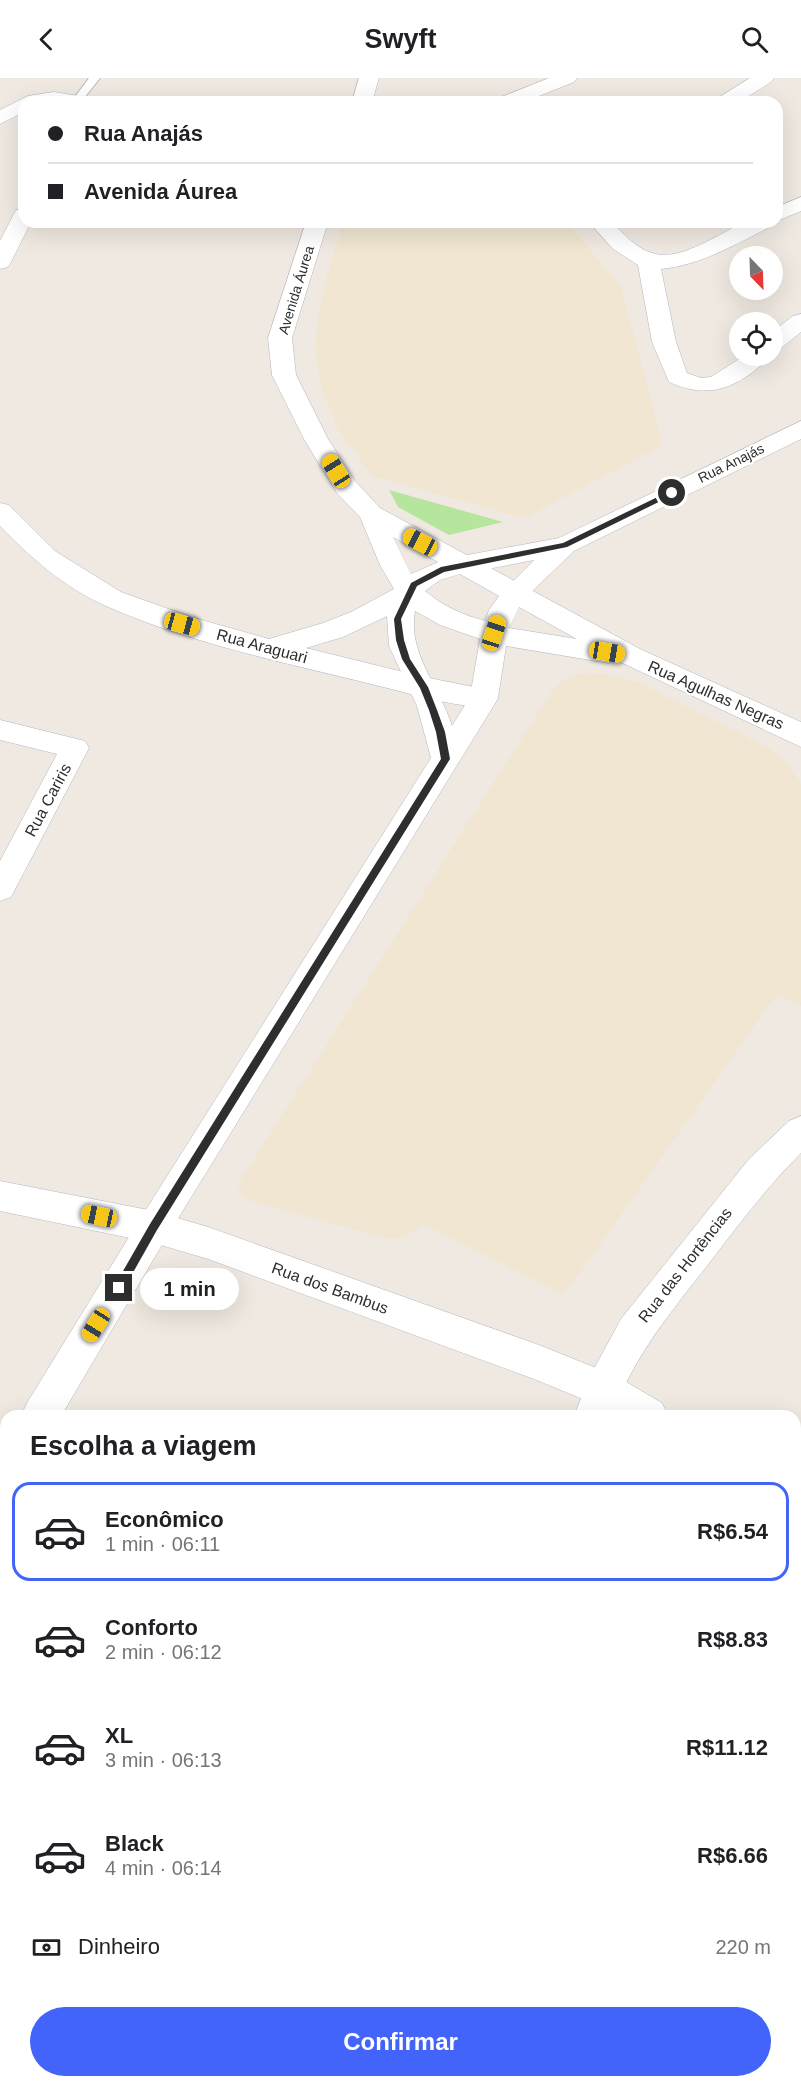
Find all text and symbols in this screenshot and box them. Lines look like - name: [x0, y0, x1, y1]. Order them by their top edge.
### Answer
- icon: back: [30, 23, 63, 56]
- icon: search: [738, 23, 771, 56]
- text: Swyft: [364, 24, 437, 54]
- text: Rua Anajás: [84, 121, 203, 146]
- text: Avenida Áurea: [84, 179, 237, 204]
- street label: Avenida Áurea: [275, 244, 317, 336]
- north arrow: [729, 246, 783, 300]
- map controls: [729, 246, 783, 366]
- button: locate: [729, 312, 783, 366]
- street label: Rua Anajás: [695, 440, 767, 486]
- car: [319, 451, 353, 491]
- route start: [658, 479, 685, 506]
- car: [400, 526, 440, 558]
- car: [162, 611, 202, 637]
- car: [480, 613, 508, 653]
- street label: Rua Araguari: [215, 626, 309, 666]
- car: [588, 640, 626, 664]
- street label: Rua Agulhas Negras: [646, 657, 786, 733]
- street label: Rua Cariris: [22, 761, 74, 839]
- car: [80, 1203, 118, 1229]
- street label: Rua das Hortências: [635, 1204, 735, 1326]
- street label: Rua dos Bambus: [269, 1259, 391, 1317]
- callout: 1 min: [140, 1267, 239, 1309]
- route end: [105, 1274, 132, 1301]
- text: 1 min: [163, 1278, 216, 1300]
- car: [79, 1305, 113, 1345]
- text: Escolha a viagem: [30, 1431, 257, 1461]
- icon: car: [33, 1505, 87, 1559]
- text: Econômico: [105, 1507, 224, 1532]
- text: R$6.54: [697, 1519, 768, 1544]
- text: 1 min · 06:11: [105, 1533, 220, 1555]
- icon: car: [33, 1613, 87, 1667]
- text: Conforto: [105, 1615, 198, 1640]
- text: R$8.83: [697, 1627, 768, 1652]
- text: 2 min · 06:12: [105, 1641, 222, 1663]
- icon: car: [33, 1721, 87, 1775]
- text: XL: [105, 1723, 133, 1748]
- text: R$11.12: [686, 1735, 768, 1760]
- text: 3 min · 06:13: [105, 1749, 222, 1771]
- icon: car: [33, 1829, 87, 1883]
- text: Black: [105, 1831, 164, 1856]
- text: R$6.66: [697, 1843, 768, 1868]
- text: 4 min · 06:14: [105, 1857, 222, 1879]
- icon: cash: [30, 1931, 63, 1964]
- text: Dinheiro: [78, 1934, 160, 1959]
- text: 220 m: [715, 1936, 771, 1958]
- button: Confirmar: [30, 2007, 771, 2076]

